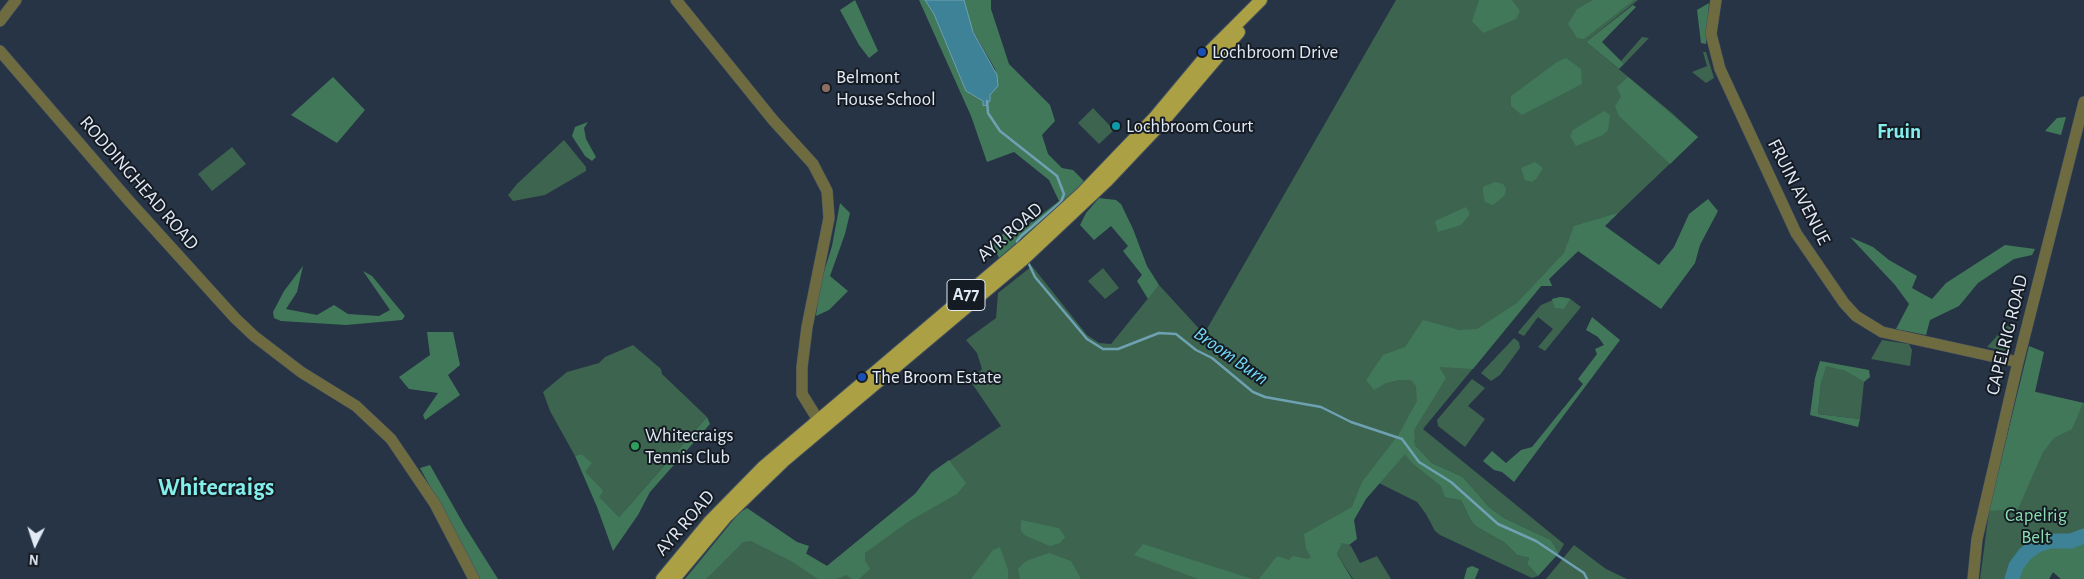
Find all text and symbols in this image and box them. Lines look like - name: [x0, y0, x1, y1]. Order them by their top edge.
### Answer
- place label: Lochbroom Drive: [1212, 41, 1338, 63]
- marker: Lochbroom Drive: [1196, 46, 1208, 58]
- place label: Belmont House School: [836, 66, 936, 110]
- marker: Belmont House School: [820, 82, 832, 94]
- street label: RODDINGHEAD ROAD: [75, 111, 203, 255]
- place label: Lochbroom Court: [1126, 115, 1253, 137]
- district label: Fruin: [1877, 119, 1921, 145]
- marker: Lochbroom Court: [1110, 120, 1122, 132]
- street label: FRUIN AVENUE: [1763, 135, 1835, 249]
- street label: AYR ROAD: [973, 197, 1047, 267]
- street label: CAPELRIG ROAD: [1981, 273, 2033, 397]
- road number: A77: [947, 280, 985, 310]
- water label: Broom Burn: [1189, 322, 1273, 390]
- place label: The Broom Estate: [872, 366, 1001, 388]
- marker: The Broom Estate: [856, 371, 868, 383]
- place label: Whitecraigs Tennis Club: [645, 424, 734, 468]
- marker: Whitecraigs Tennis Club: [629, 440, 641, 452]
- district label: Whitecraigs: [158, 474, 274, 502]
- street label: AYR ROAD: [650, 486, 720, 560]
- park label: Capelrig Belt: [2005, 504, 2067, 548]
- north arrow: [10, 519, 60, 569]
- text: N: [29, 552, 39, 566]

